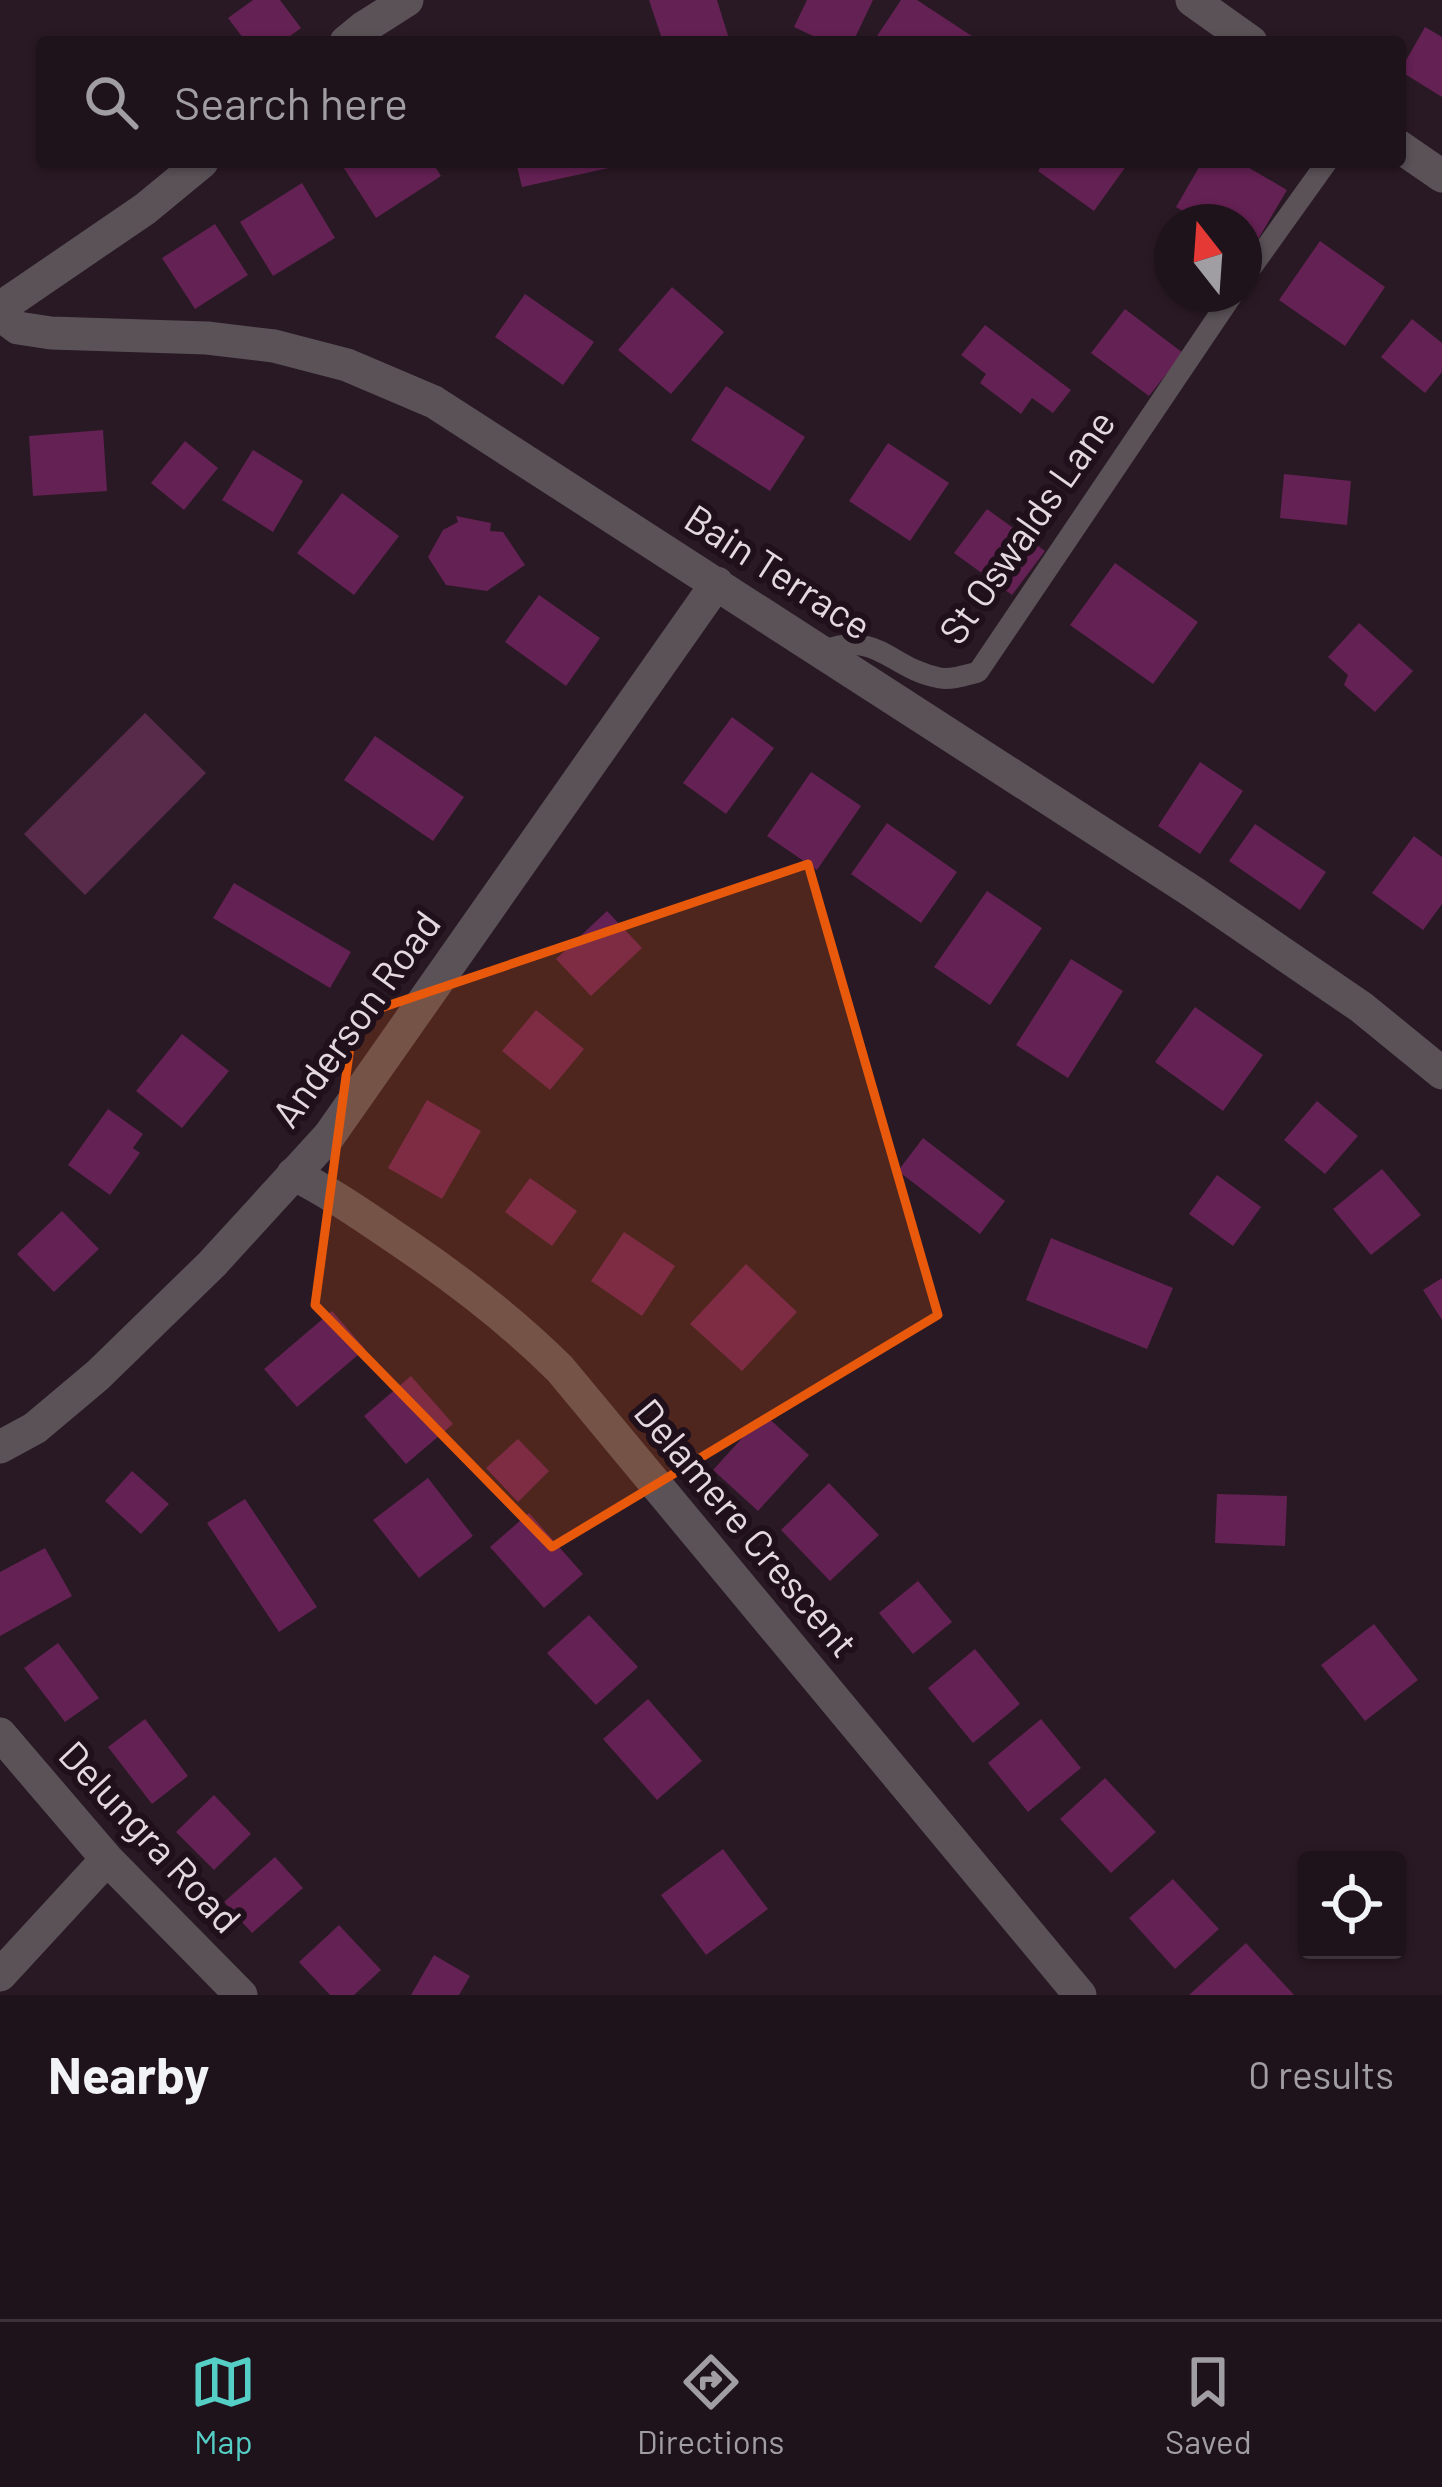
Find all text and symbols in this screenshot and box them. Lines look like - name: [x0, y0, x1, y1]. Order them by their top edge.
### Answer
- search box: [36, 36, 1406, 168]
- icon: search: [78, 69, 144, 135]
- text: Search here: [174, 75, 408, 129]
- north arrow: [1154, 204, 1262, 312]
- street label: St Oswalds Lane: [928, 400, 1124, 652]
- street label: Bain Terrace: [677, 493, 881, 648]
- street label: Anderson Road: [261, 901, 449, 1135]
- street label: Delamere Crescent: [626, 1389, 869, 1666]
- street label: Delungra Road: [50, 1730, 252, 1941]
- map controls: [1298, 1851, 1406, 1959]
- button: locate: [1298, 1851, 1406, 1959]
- text: Nearby: [48, 2043, 209, 2104]
- text: 0 results: [1248, 2050, 1394, 2097]
- tab: Map: [190, 2349, 256, 2461]
- tab: Directions: [637, 2349, 784, 2461]
- tab: Saved: [1165, 2349, 1252, 2461]

